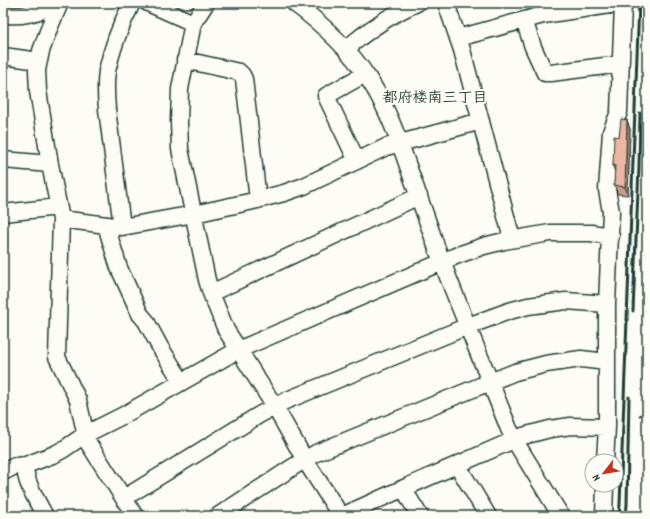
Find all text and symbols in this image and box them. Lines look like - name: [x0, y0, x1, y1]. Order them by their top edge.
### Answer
- district label: 都府楼南三丁目: [382, 88, 488, 110]
- north arrow: [584, 453, 624, 493]
- text: N: [589, 470, 605, 484]

